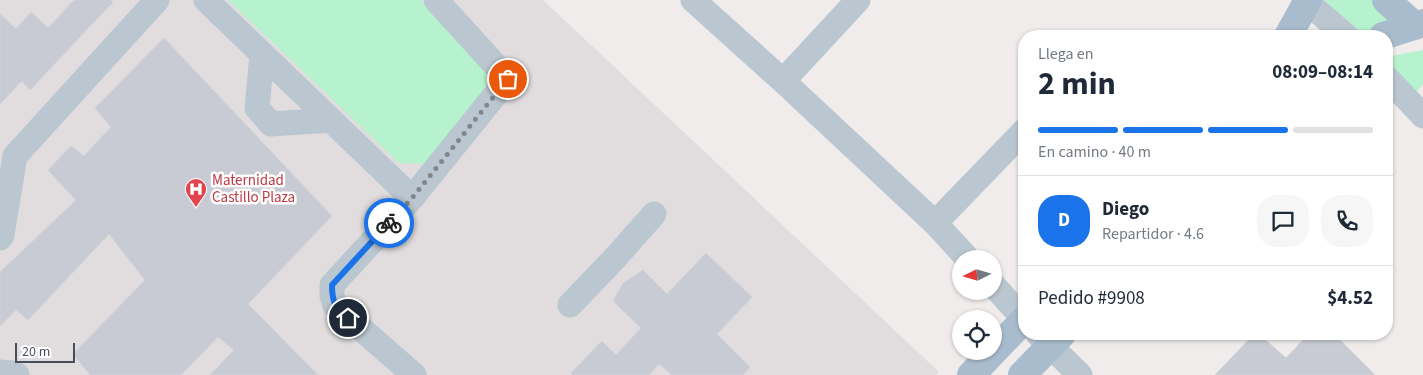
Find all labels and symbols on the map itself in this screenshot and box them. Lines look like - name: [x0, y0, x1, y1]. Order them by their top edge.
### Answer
- pin: [487, 58, 529, 100]
- place label: Maternidad Castillo Plaza: [212, 170, 295, 208]
- hospital icon: Maternidad Castillo Plaza: [184, 177, 208, 208]
- courier: [364, 198, 414, 248]
- north arrow: [952, 250, 1002, 300]
- pin: [327, 297, 369, 339]
- scale bar: [15, 340, 75, 363]

